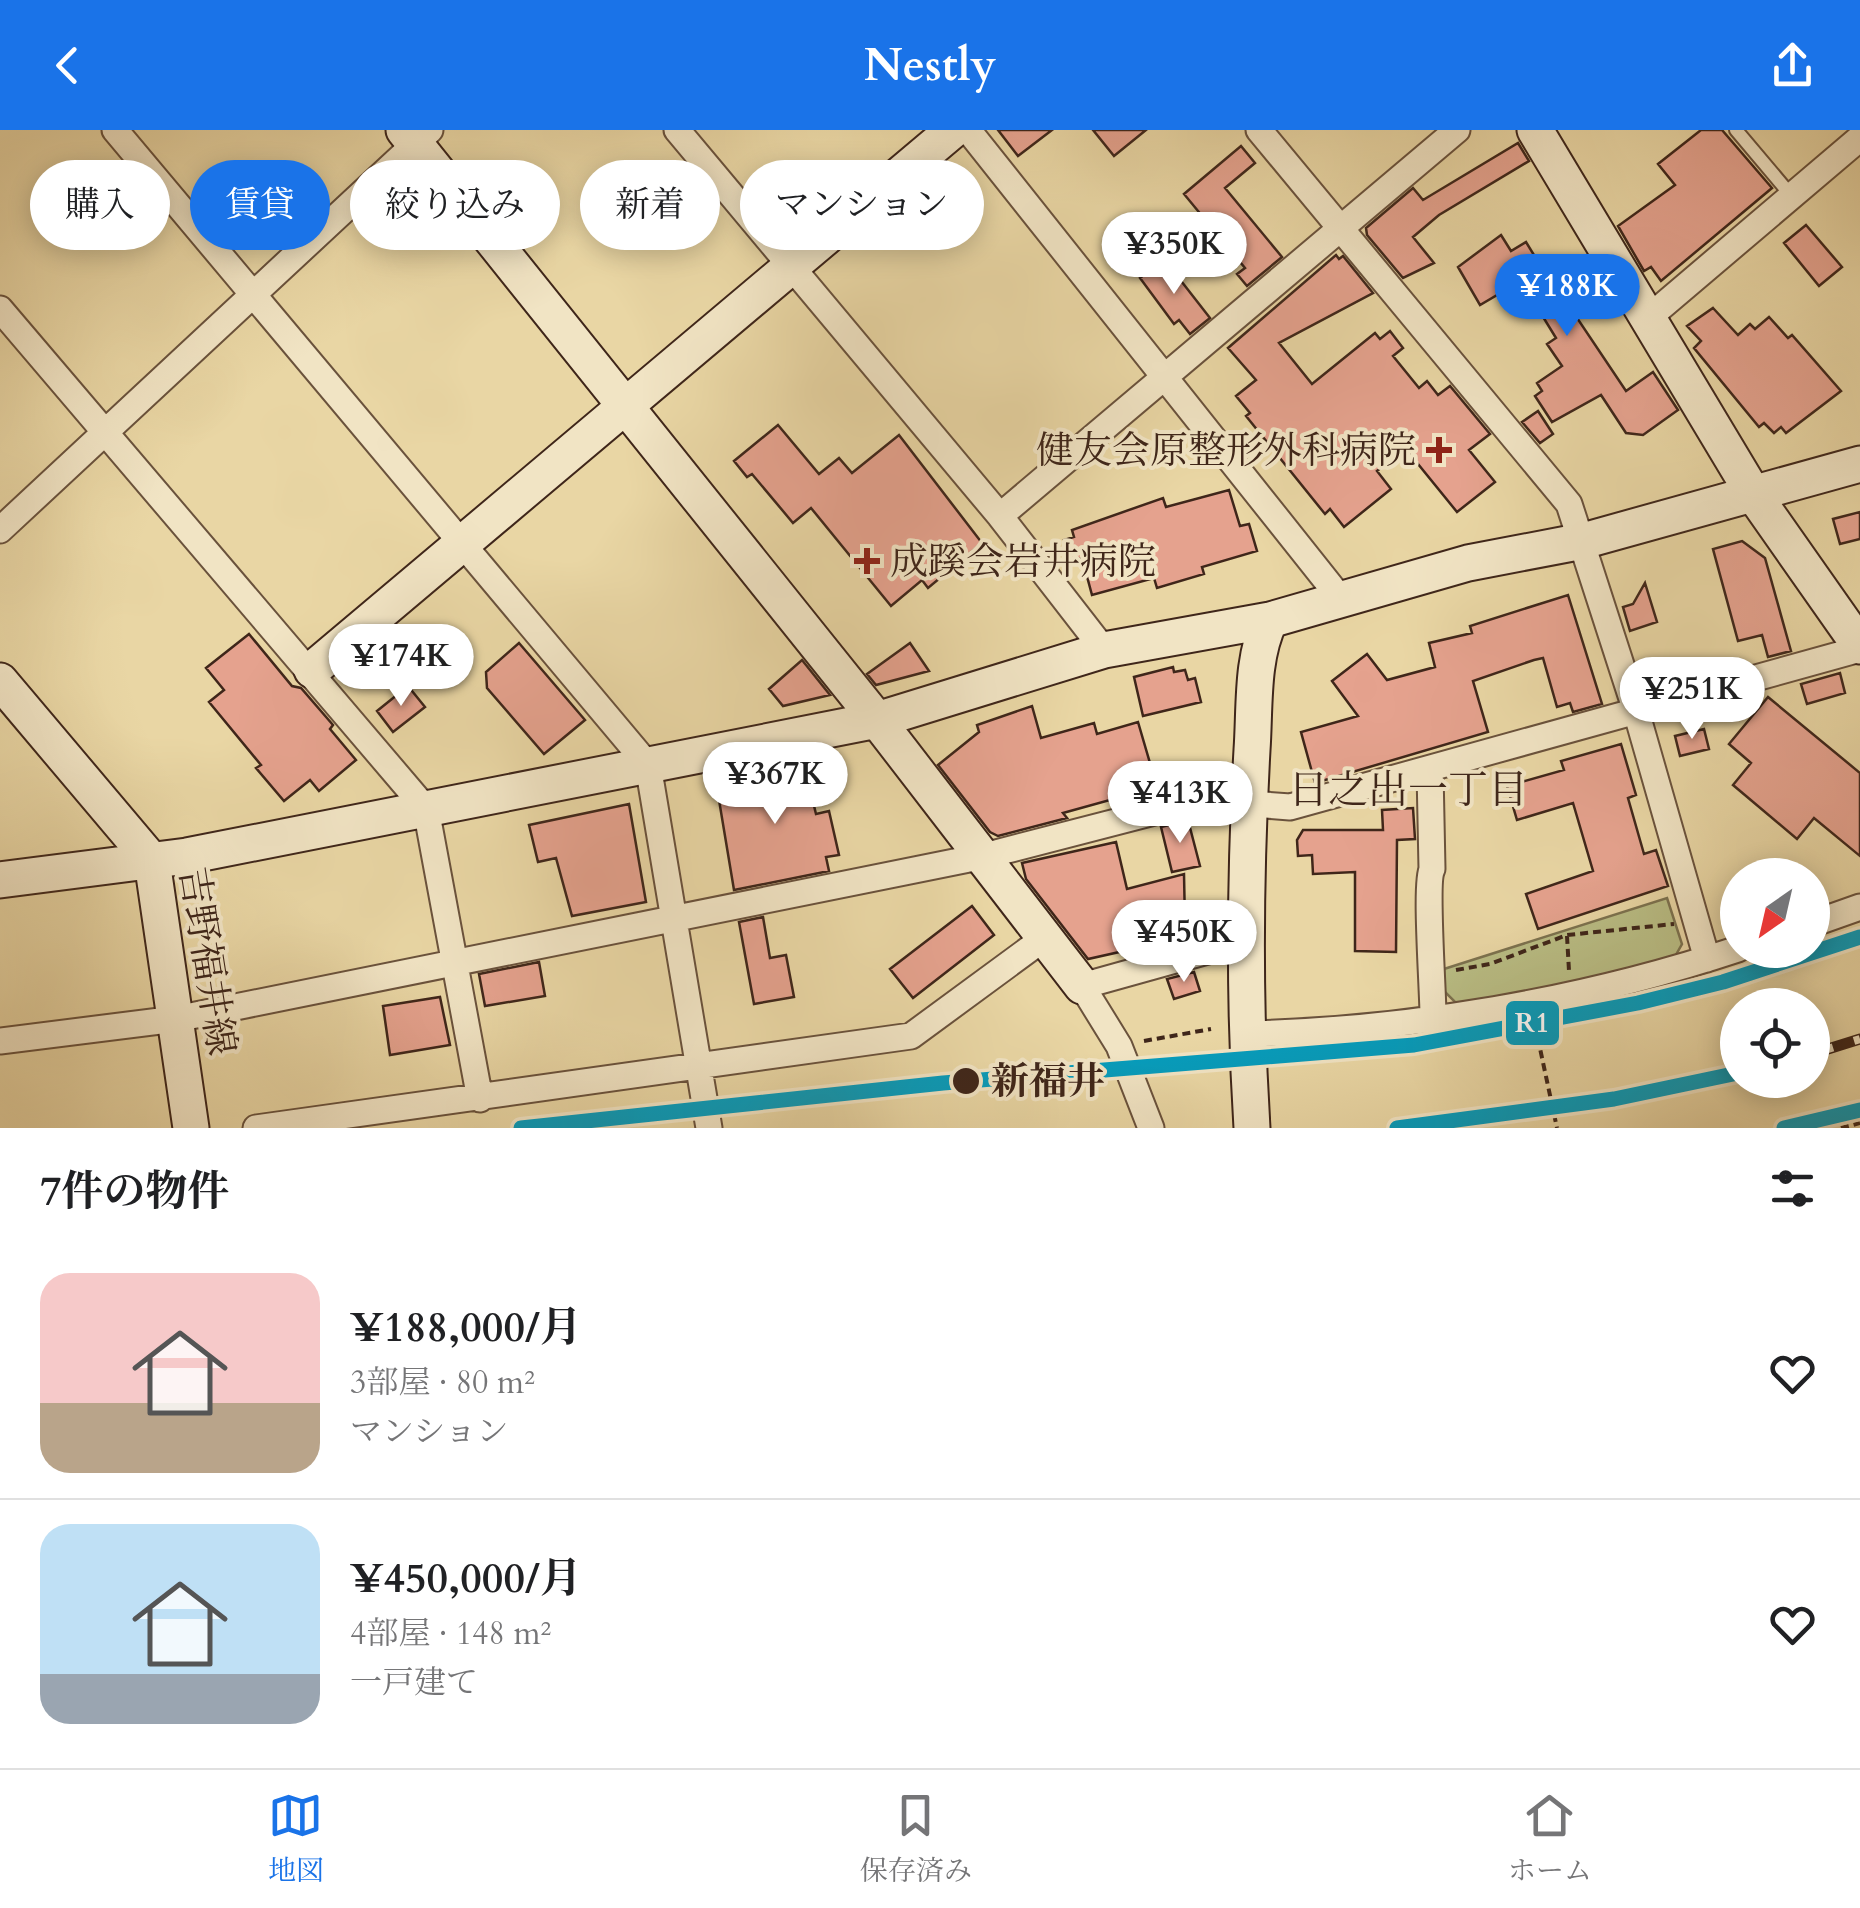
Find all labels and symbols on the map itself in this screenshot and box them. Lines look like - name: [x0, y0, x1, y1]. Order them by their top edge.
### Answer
- pin: ¥350K: [1104, 212, 1244, 297]
- pin: ¥188K: [1497, 254, 1637, 339]
- place label: 健友会原整形外科病院: [1036, 425, 1416, 477]
- marker: 健友会原整形外科病院: [1426, 437, 1452, 463]
- place label: 成蹊会岩井病院: [890, 536, 1156, 588]
- marker: 成蹊会岩井病院: [854, 548, 880, 574]
- pin: ¥174K: [331, 624, 471, 709]
- pin: ¥251K: [1622, 657, 1762, 742]
- pin: ¥367K: [705, 742, 845, 827]
- pin: ¥413K: [1110, 761, 1250, 846]
- district label: 日之出一丁目: [1288, 763, 1528, 818]
- north arrow: [1720, 858, 1830, 968]
- street label: 吉野福井線: [166, 863, 248, 1059]
- pin: ¥450K: [1114, 900, 1254, 985]
- line badge: R1: [1504, 999, 1561, 1047]
- text: R1: [1515, 1004, 1549, 1042]
- place label: 新福井: [991, 1056, 1105, 1108]
- marker: 新福井: [950, 1065, 982, 1097]

